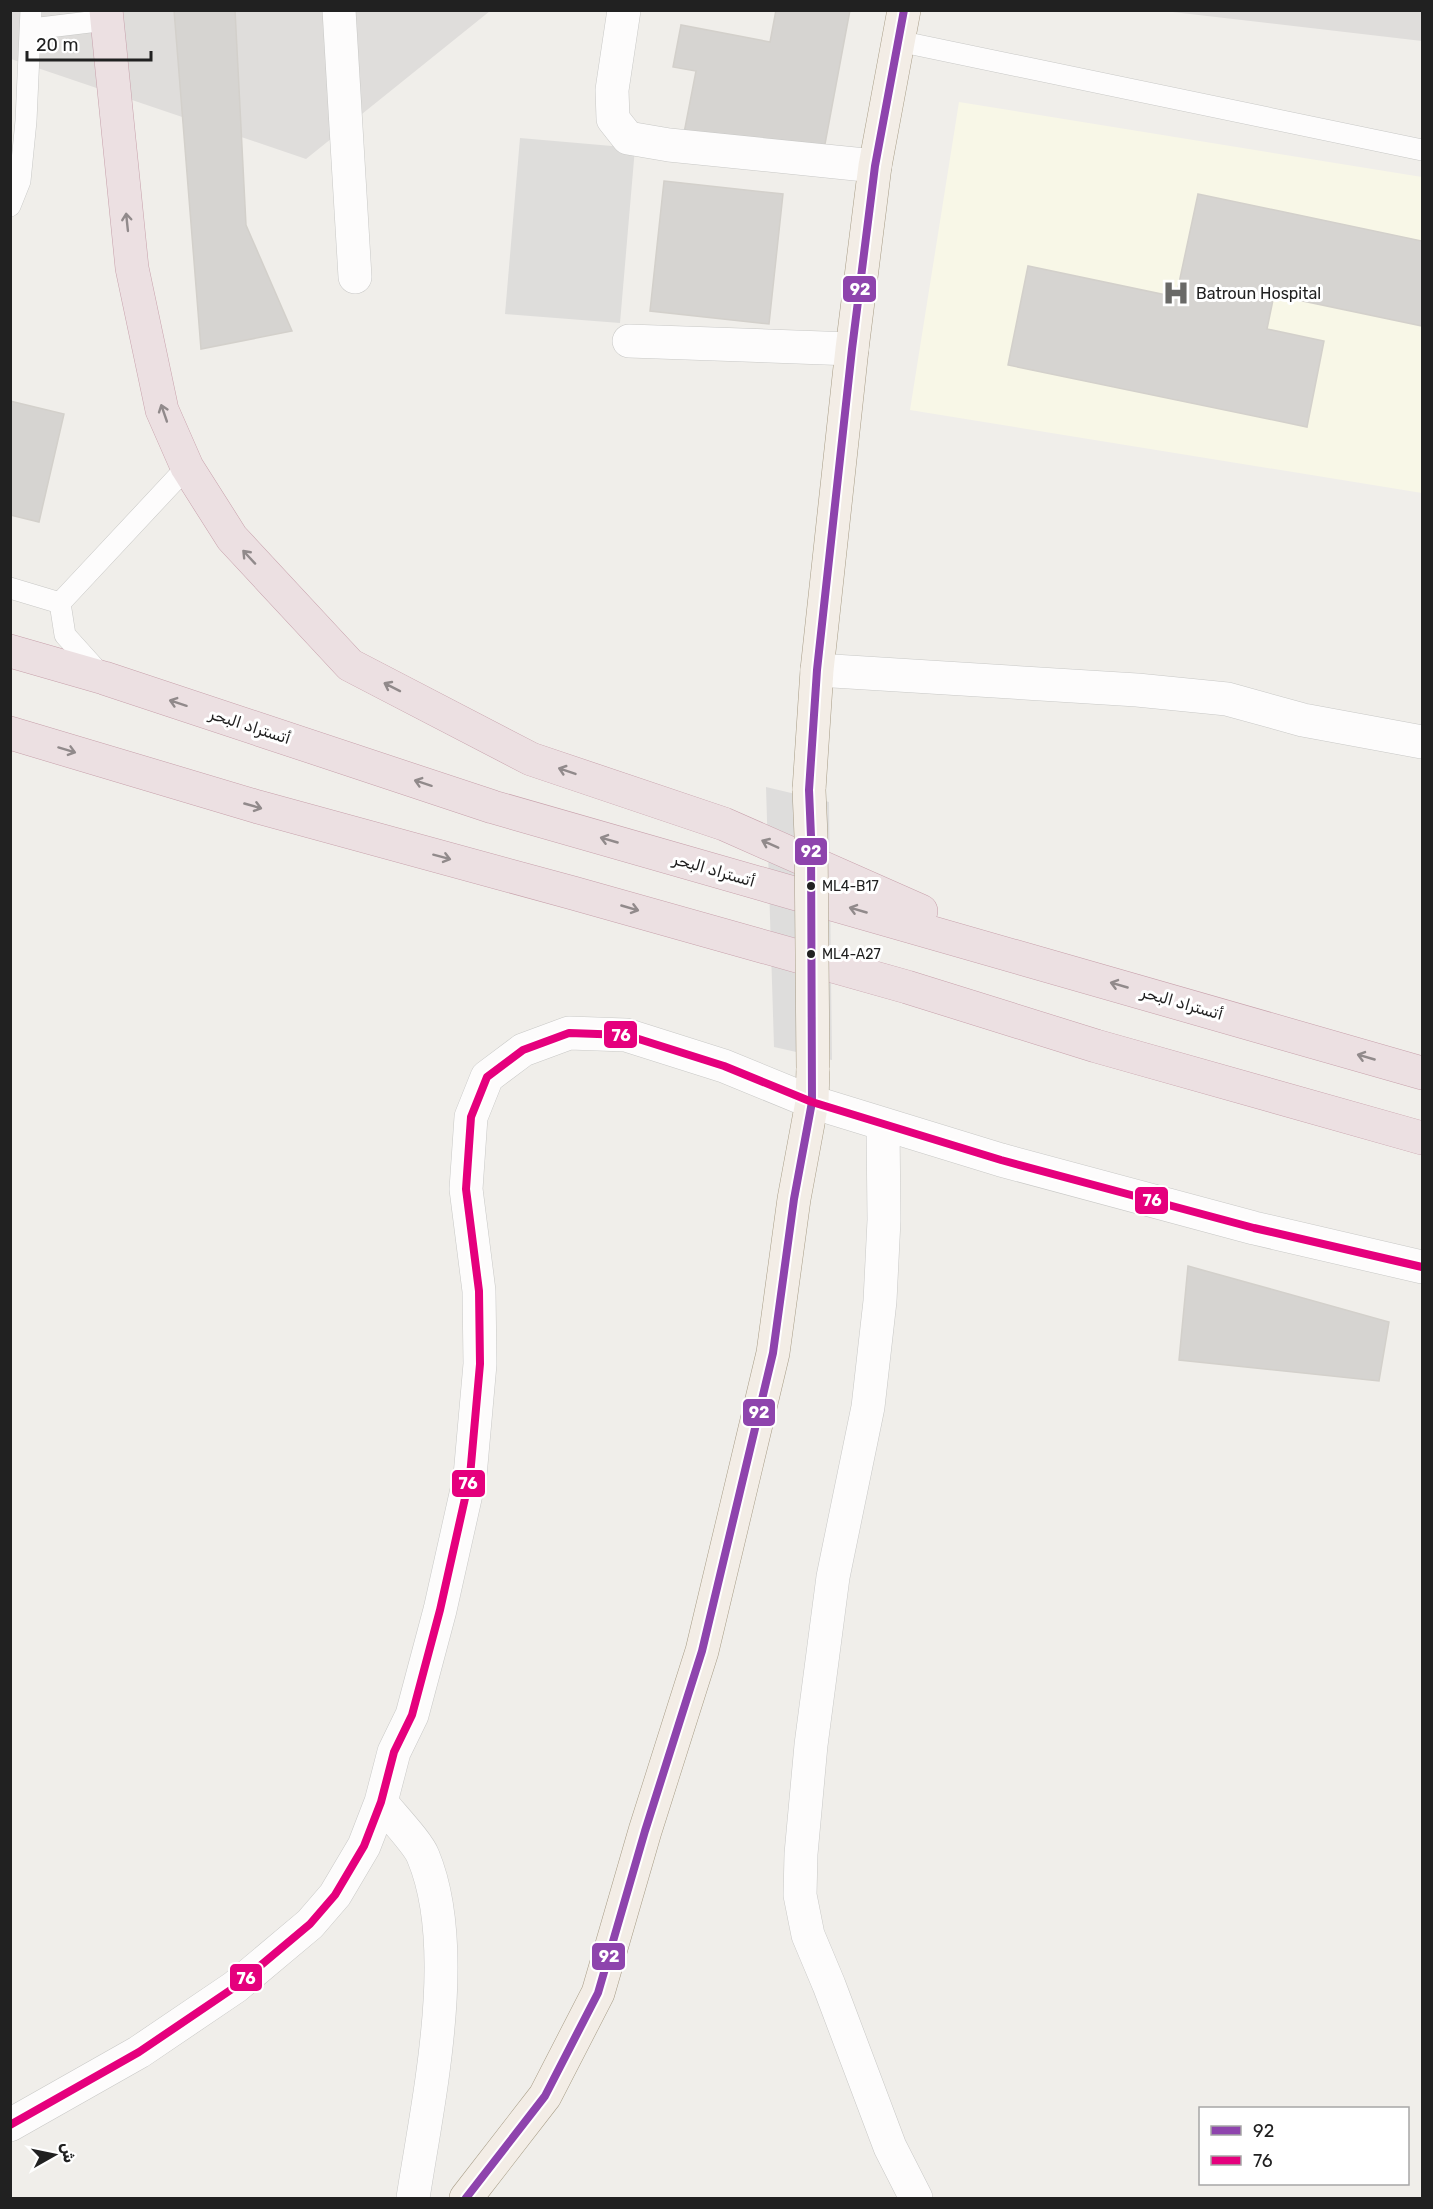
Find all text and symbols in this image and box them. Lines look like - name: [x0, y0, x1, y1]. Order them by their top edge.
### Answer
- scale bar: [27, 24, 152, 62]
- text: 20 m: [36, 34, 78, 56]
- one-way arrow: [122, 212, 133, 232]
- line badge: 92: [842, 275, 877, 303]
- hospital icon: Batroun Hospital: [1161, 278, 1191, 308]
- text: 92: [850, 280, 870, 299]
- place label: Batroun Hospital: [1196, 284, 1321, 303]
- one-way arrow: [158, 404, 169, 423]
- one-way arrow: [242, 549, 256, 564]
- one-way arrow: [383, 681, 401, 692]
- one-way arrow: [169, 696, 188, 707]
- street label: أتستراد البحر: [206, 704, 293, 749]
- one-way arrow: [57, 745, 76, 756]
- one-way arrow: [558, 765, 577, 776]
- one-way arrow: [414, 777, 433, 788]
- one-way arrow: [243, 801, 262, 812]
- one-way arrow: [600, 834, 619, 845]
- line badge: 92: [794, 837, 828, 866]
- one-way arrow: [761, 838, 779, 849]
- text: 92: [801, 842, 821, 861]
- street label: أتستراد البحر: [670, 849, 757, 892]
- one-way arrow: [432, 852, 451, 863]
- place label: ML4-B17: [822, 878, 879, 895]
- marker: ML4-B17: [805, 880, 817, 892]
- one-way arrow: [620, 903, 639, 915]
- one-way arrow: [849, 904, 868, 915]
- place label: ML4-A27: [822, 946, 881, 963]
- marker: ML4-A27: [805, 948, 817, 960]
- one-way arrow: [1109, 979, 1128, 990]
- street label: أتستراد البحر: [1138, 982, 1225, 1025]
- line badge: 76: [603, 1020, 638, 1049]
- text: 76: [611, 1026, 631, 1045]
- one-way arrow: [1357, 1051, 1376, 1062]
- line badge: 76: [1134, 1186, 1169, 1215]
- text: 76: [1142, 1191, 1162, 1210]
- line badge: 92: [742, 1398, 776, 1427]
- text: 92: [749, 1403, 769, 1422]
- line badge: 76: [451, 1469, 486, 1498]
- text: 76: [458, 1474, 478, 1493]
- line badge: 92: [591, 1942, 626, 1971]
- text: 92: [599, 1947, 619, 1966]
- line badge: 76: [229, 1963, 263, 1992]
- text: 76: [236, 1969, 256, 1988]
- legend: [1199, 2107, 1409, 2185]
- text: 92: [1253, 2120, 1274, 2142]
- north arrow: [24, 2125, 84, 2185]
- text: ش: [57, 2141, 79, 2164]
- text: 76: [1253, 2150, 1273, 2172]

